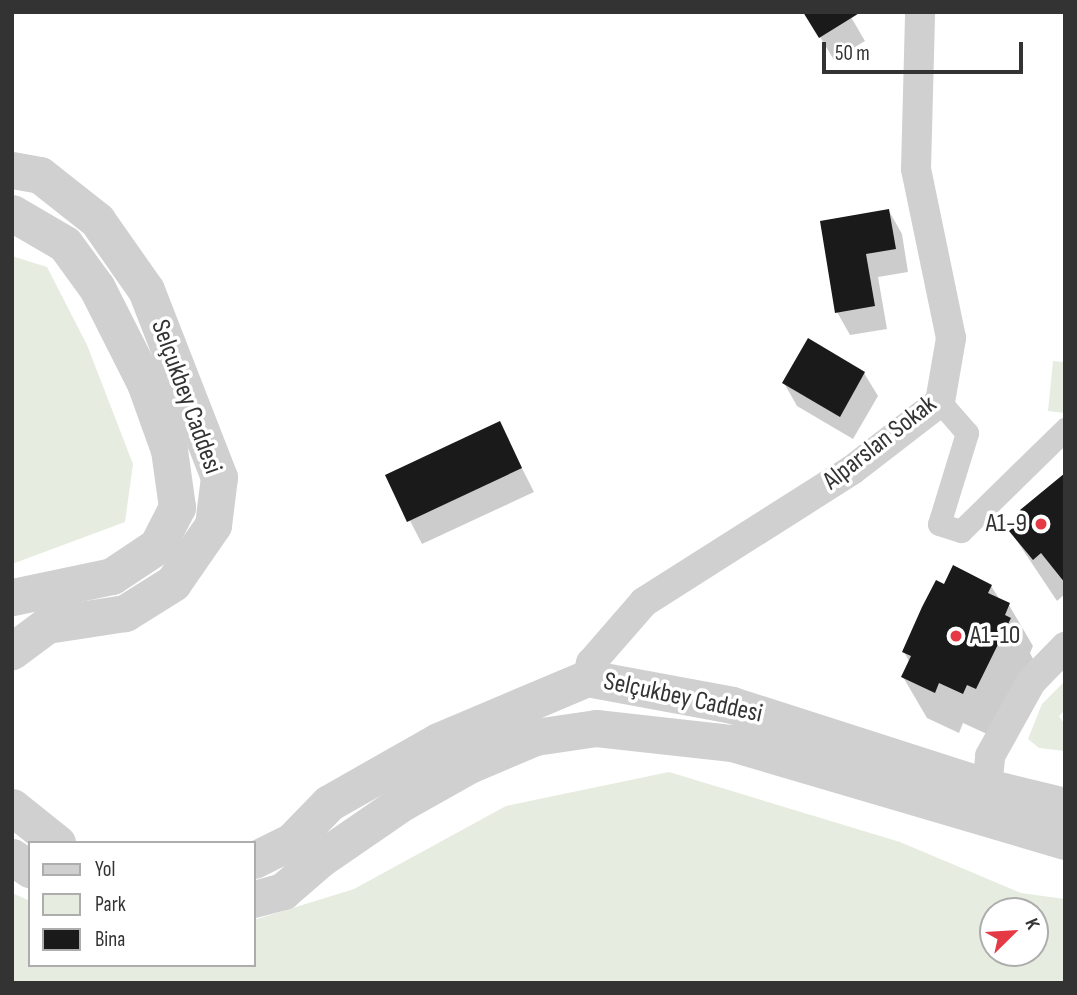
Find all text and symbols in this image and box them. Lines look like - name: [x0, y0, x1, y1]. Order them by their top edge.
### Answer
- scale bar: [825, 28, 1026, 72]
- text: 50 m: [835, 41, 870, 66]
- street label: Selçukbey Caddesi: [144, 316, 228, 478]
- street label: Alparslan Sokak: [817, 389, 943, 497]
- place label: A1-9: [986, 508, 1027, 540]
- marker: A1-9: [1033, 516, 1049, 532]
- place label: A1-10: [970, 620, 1020, 652]
- marker: A1-10: [948, 628, 964, 644]
- street label: Selçukbey Caddesi: [601, 666, 765, 730]
- legend: [28, 841, 256, 967]
- text: Yol: [95, 857, 115, 882]
- text: Park: [95, 892, 126, 917]
- north arrow: [979, 897, 1049, 967]
- text: K: [1019, 915, 1044, 933]
- text: Bina: [95, 927, 125, 952]

